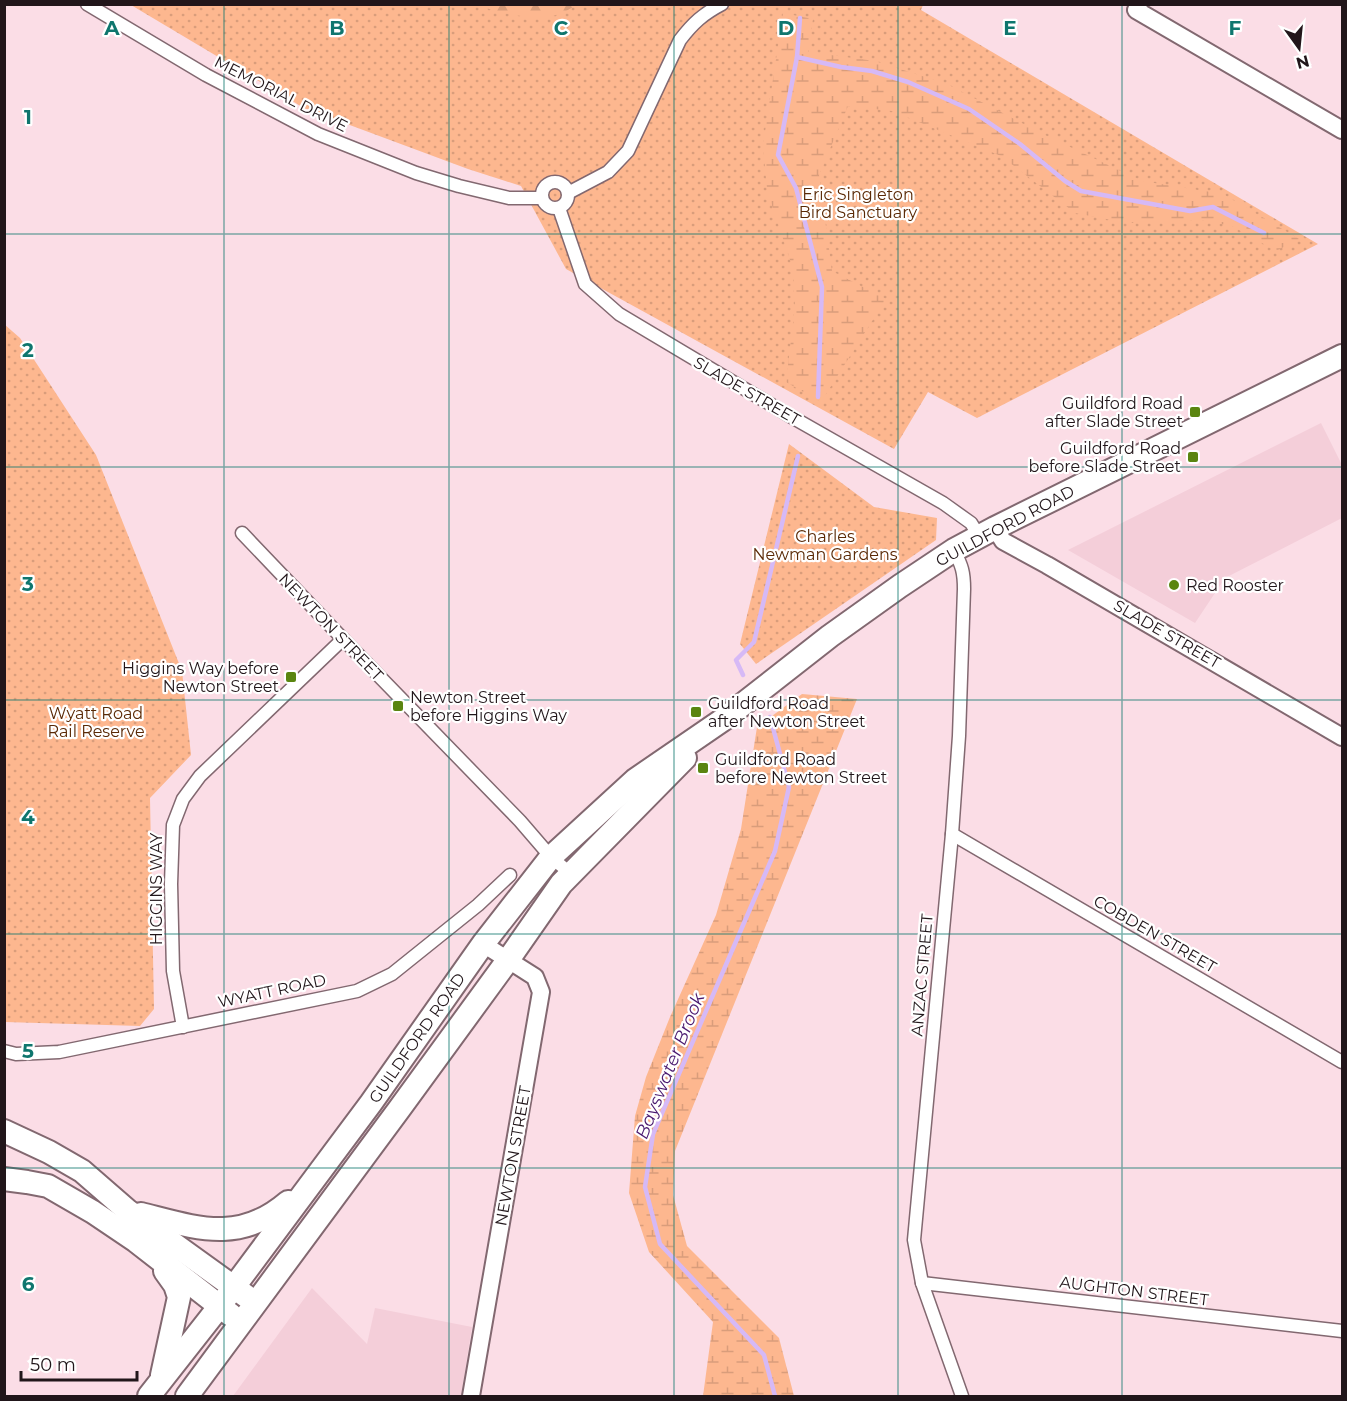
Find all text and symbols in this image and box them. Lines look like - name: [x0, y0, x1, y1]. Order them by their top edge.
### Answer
- text: A: [103, 16, 120, 40]
- text: B: [329, 16, 345, 40]
- text: C: [554, 16, 569, 40]
- text: D: [778, 16, 794, 40]
- text: E: [1003, 16, 1017, 40]
- text: F: [1229, 16, 1242, 40]
- north arrow: [1269, 18, 1329, 78]
- text: N: [1294, 51, 1311, 73]
- street label: MEMORIAL DRIVE: [211, 52, 351, 136]
- text: 1: [24, 105, 32, 129]
- park label: Eric Singleton Bird Sanctuary: [799, 185, 918, 222]
- text: 2: [22, 338, 34, 362]
- street label: SLADE STREET: [690, 353, 804, 430]
- place label: Guildford Road after Slade Street: [1045, 394, 1183, 431]
- marker: Guildford Road after Slade Street: [1188, 405, 1202, 419]
- place label: Guildford Road before Slade Street: [1028, 439, 1181, 476]
- marker: Guildford Road before Slade Street: [1186, 450, 1200, 464]
- street label: GUILDFORD ROAD: [932, 481, 1078, 571]
- park label: Charles Newman Gardens: [752, 527, 898, 564]
- street label: NEWTON STREET: [275, 569, 388, 685]
- text: 3: [21, 572, 34, 596]
- place label: Red Rooster: [1186, 576, 1284, 595]
- marker: Red Rooster: [1167, 578, 1181, 592]
- street label: SLADE STREET: [1110, 596, 1224, 673]
- place label: Higgins Way before Newton Street: [122, 659, 279, 696]
- marker: Higgins Way before Newton Street: [284, 670, 298, 684]
- place label: Newton Street before Higgins Way: [410, 688, 567, 725]
- place label: Guildford Road after Newton Street: [708, 694, 866, 731]
- marker: Newton Street before Higgins Way: [391, 699, 405, 713]
- park label: Wyatt Road Rail Reserve: [47, 704, 145, 741]
- marker: Guildford Road after Newton Street: [689, 705, 703, 719]
- place label: Guildford Road before Newton Street: [715, 750, 888, 787]
- marker: Guildford Road before Newton Street: [696, 761, 710, 775]
- text: 4: [21, 805, 35, 829]
- street label: HIGGINS WAY: [147, 832, 166, 945]
- street label: COBDEN STREET: [1090, 891, 1220, 977]
- street label: ANZAC STREET: [907, 912, 937, 1037]
- street label: GUILDFORD ROAD: [365, 969, 469, 1107]
- street label: WYATT ROAD: [216, 970, 328, 1012]
- water label: Bayswater Brook: [631, 989, 710, 1142]
- text: 5: [22, 1039, 34, 1063]
- street label: NEWTON STREET: [491, 1084, 535, 1228]
- text: 6: [22, 1272, 35, 1296]
- street label: AUGHTON STREET: [1058, 1272, 1210, 1310]
- scale bar: [21, 1344, 136, 1382]
- text: 50 m: [30, 1354, 76, 1376]

